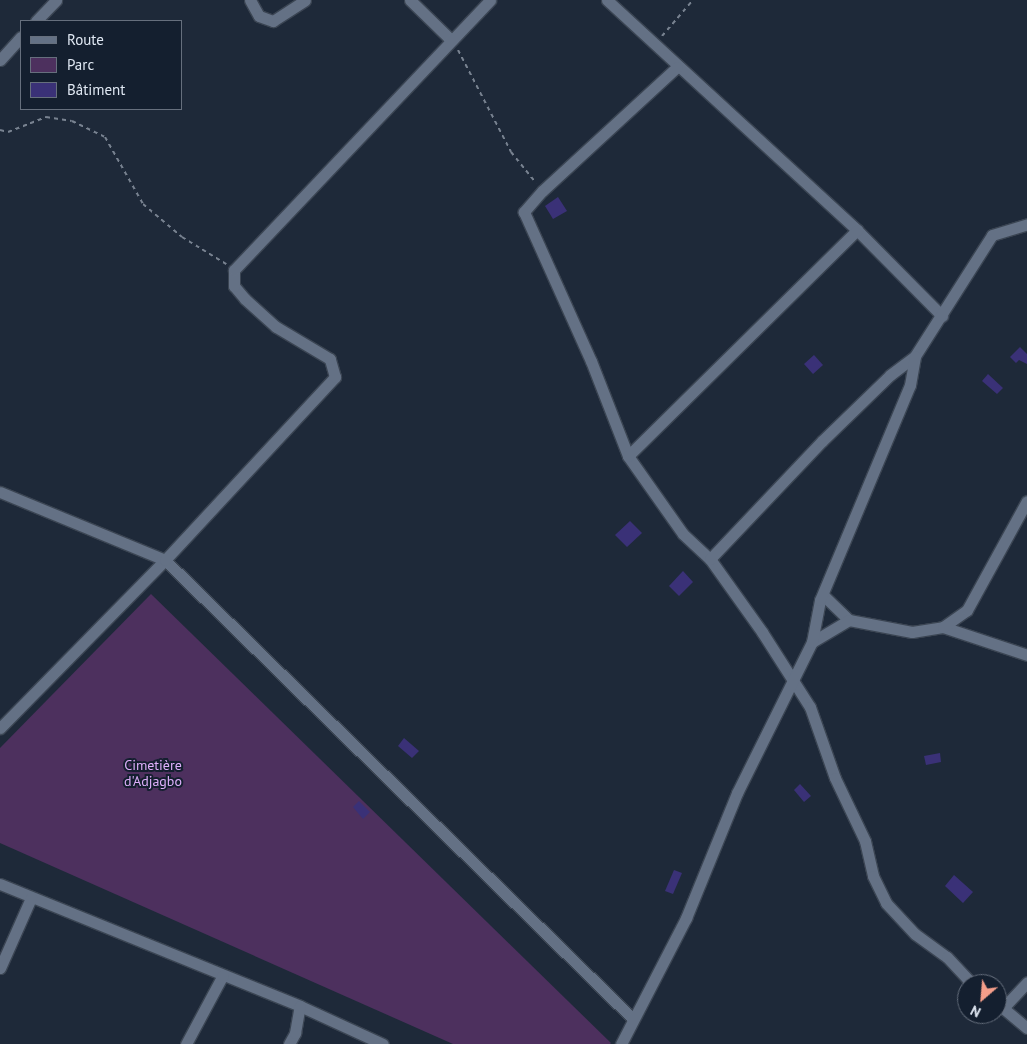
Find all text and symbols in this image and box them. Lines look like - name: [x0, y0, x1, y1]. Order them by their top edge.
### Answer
- legend: [20, 20, 182, 110]
- text: Route: [67, 30, 104, 49]
- text: Parc: [67, 55, 94, 74]
- text: Bâtiment: [67, 80, 125, 99]
- park label: Cimetière d'Adjagbo: [124, 757, 182, 790]
- north arrow: [957, 974, 1007, 1024]
- text: N: [967, 1001, 984, 1022]

